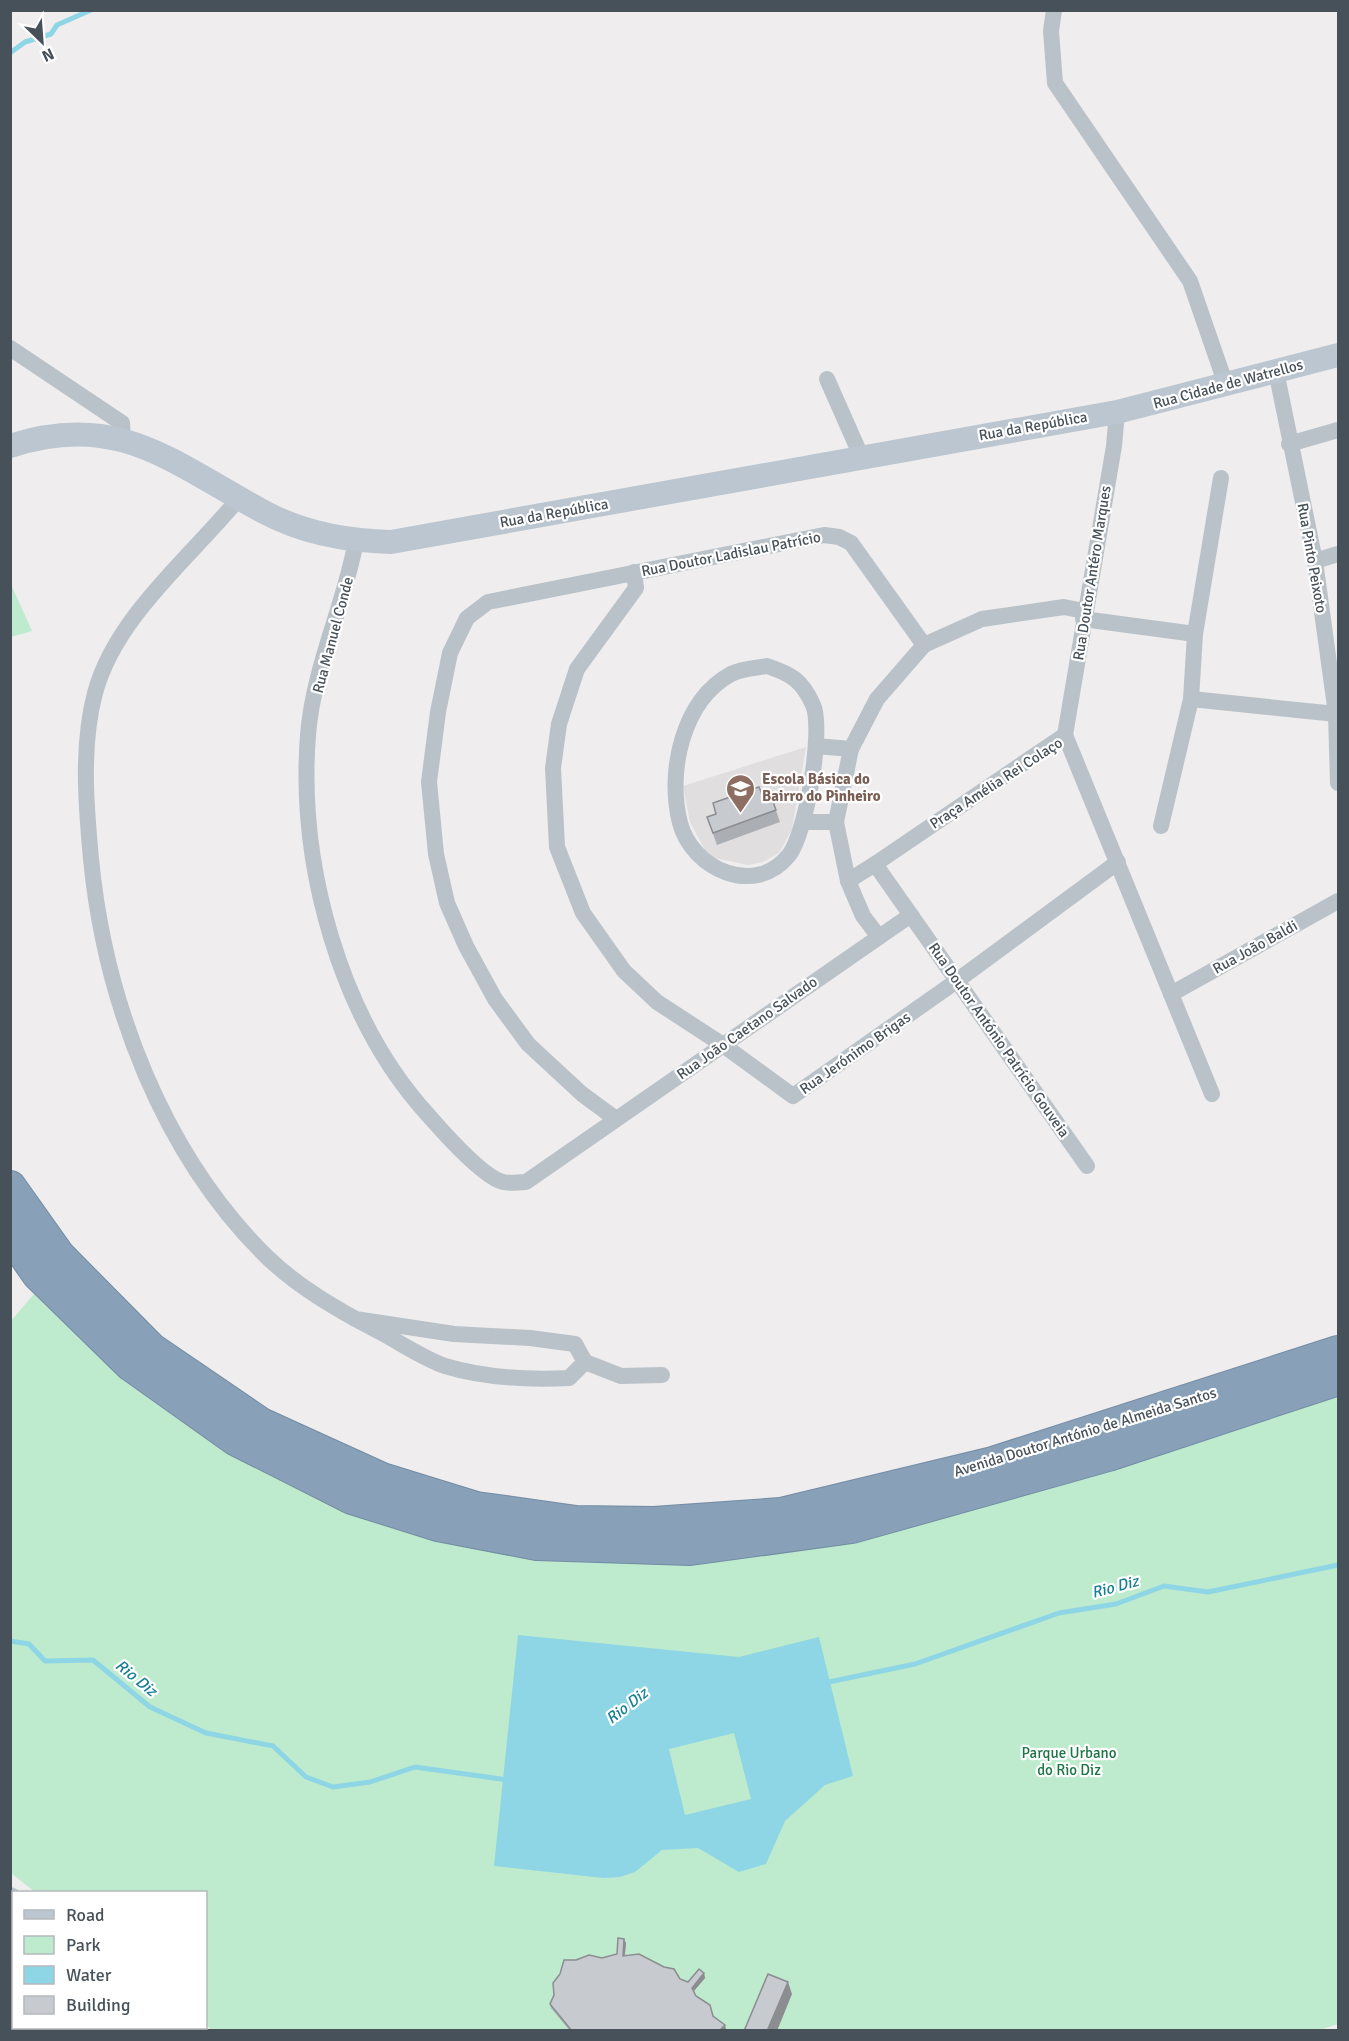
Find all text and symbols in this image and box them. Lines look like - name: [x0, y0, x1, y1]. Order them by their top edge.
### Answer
- north arrow: [12, 12, 72, 72]
- text: N: [39, 43, 57, 66]
- street label: Rua Cidade de Watrellos: [1151, 355, 1305, 413]
- street label: Rua da República: [977, 408, 1089, 444]
- street label: Rua Doutor Antéro Marques: [1069, 484, 1115, 662]
- street label: Rua da República: [498, 495, 610, 531]
- street label: Rua Pinto Peixoto: [1293, 502, 1331, 615]
- street label: Rua Doutor Ladislau Patrício: [640, 528, 822, 580]
- street label: Rua Manuel Conde: [309, 575, 357, 695]
- street label: Praça Amélia Rei Colaço: [926, 733, 1066, 833]
- place label: Escola Básica do Bairro do Pinheiro: [762, 770, 881, 805]
- school or university icon: Escola Básica do Bairro do Pinheiro: [725, 772, 757, 814]
- street label: Rua João Baldi: [1210, 916, 1300, 978]
- street label: Rua Doutor António Patrício Gouveia: [925, 939, 1073, 1141]
- street label: Rua João Caetano Salvado: [673, 973, 821, 1083]
- street label: Rua Jerónimo Brigas: [796, 1008, 914, 1098]
- street label: Avenida Doutor António de Almeida Santos: [952, 1383, 1219, 1481]
- water label: Rio Diz: [1089, 1571, 1142, 1603]
- water label: Rio Diz: [111, 1655, 162, 1702]
- water label: Rio Diz: [602, 1682, 653, 1729]
- park label: Parque Urbano do Rio Diz: [1021, 1744, 1117, 1779]
- legend: [12, 1891, 207, 2029]
- text: Road: [66, 1904, 105, 1926]
- text: Park: [66, 1934, 101, 1956]
- text: Water: [66, 1964, 112, 1986]
- text: Building: [66, 1994, 130, 2016]

